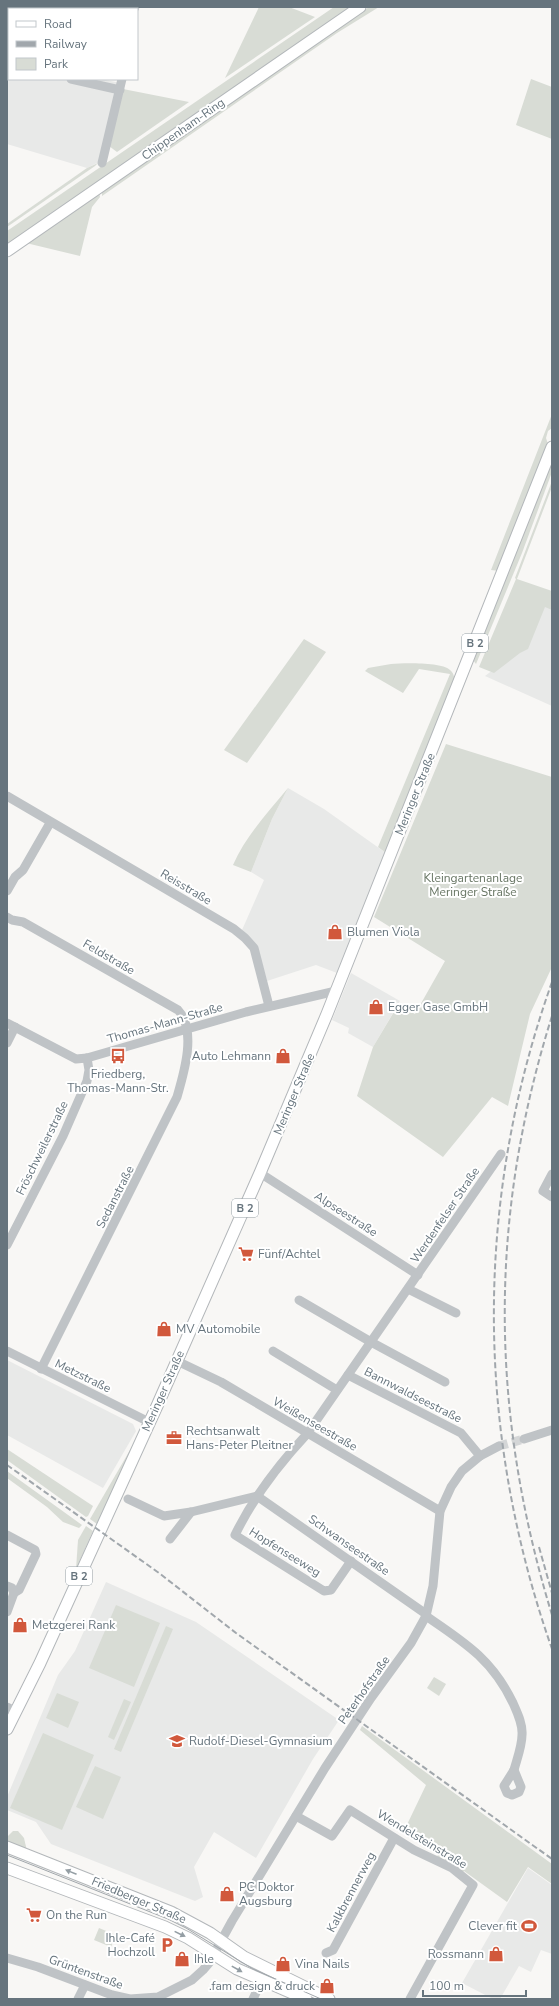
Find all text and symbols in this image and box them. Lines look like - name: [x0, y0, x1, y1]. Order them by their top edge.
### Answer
- legend: [8, 8, 138, 80]
- text: Road: [44, 16, 72, 32]
- text: Railway: [44, 36, 88, 52]
- text: Park: [44, 56, 69, 72]
- street label: Chippenham-Ring: [138, 94, 228, 164]
- road number: B 2: [462, 634, 488, 652]
- street label: Meringer Straße: [391, 751, 439, 837]
- street label: Reisstraße: [157, 865, 215, 909]
- park label: Kleingartenanlage Meringer Straße: [424, 870, 522, 900]
- shop icon: Blumen Viola: [326, 923, 344, 941]
- place label: Blumen Viola: [347, 924, 420, 940]
- street label: Feldstraße: [80, 936, 138, 978]
- shop icon: Egger Gase GmbH: [367, 998, 385, 1016]
- street label: Thomas-Mann-Straße: [105, 999, 225, 1047]
- place label: Egger Gase GmbH: [388, 999, 488, 1015]
- bus stop icon: Friedberg, Thomas-Mann-Str.: [109, 1047, 127, 1065]
- shop icon: Auto Lehmann: [274, 1047, 292, 1065]
- place label: Auto Lehmann: [192, 1048, 271, 1064]
- street label: Meringer Straße: [270, 1051, 318, 1137]
- place label: Friedberg, Thomas-Mann-Str.: [67, 1066, 169, 1096]
- street label: Fröschweilerstraße: [12, 1098, 72, 1198]
- street label: Sedanstraße: [92, 1163, 138, 1231]
- street label: Werdenfelser Straße: [407, 1164, 483, 1266]
- street label: Alpseestraße: [311, 1188, 381, 1240]
- road number: B 2: [232, 1199, 258, 1217]
- supermarket icon: Fünf/Achtel: [237, 1245, 255, 1263]
- place label: Fünf/Achtel: [258, 1246, 321, 1262]
- shop icon: MV Automobile: [155, 1320, 173, 1338]
- place label: MV Automobile: [176, 1321, 261, 1337]
- street label: Meringer Straße: [138, 1348, 188, 1434]
- street label: Metzstraße: [52, 1356, 114, 1396]
- street label: Bannwaldseestraße: [361, 1363, 465, 1427]
- street label: Weißenseestraße: [270, 1393, 360, 1455]
- place label: Rechtsanwalt Hans-Peter Pleitner: [186, 1423, 293, 1453]
- office icon: Rechtsanwalt Hans-Peter Pleitner: [165, 1429, 183, 1447]
- street label: Schwanseestraße: [305, 1511, 393, 1579]
- street label: Hopfenseeweg: [246, 1524, 324, 1580]
- road number: B 2: [66, 1567, 92, 1585]
- shop icon: Metzgerei Rank: [11, 1616, 29, 1634]
- place label: Metzgerei Rank: [32, 1617, 116, 1633]
- street label: Peterhofstraße: [334, 1653, 394, 1727]
- school or university icon: Rudolf-Diesel-Gymnasium: [168, 1732, 186, 1750]
- place label: Rudolf-Diesel-Gymnasium: [189, 1733, 333, 1749]
- street label: Wendelsteinstraße: [374, 1806, 470, 1872]
- street label: Kalkbrennerweg: [323, 1849, 379, 1935]
- one-way arrow: [65, 1869, 77, 1875]
- street label: Friedberger Straße: [89, 1873, 189, 1927]
- place label: PC Doktor Augsburg: [239, 1879, 295, 1909]
- shop icon: PC Doktor Augsburg: [218, 1885, 236, 1903]
- supermarket icon: On the Run: [25, 1906, 43, 1924]
- place label: On the Run: [46, 1907, 107, 1923]
- sports icon: Clever fit: [520, 1917, 538, 1935]
- place label: Clever fit: [468, 1918, 518, 1934]
- place label: Ihle-Café Hochzoll: [106, 1930, 155, 1960]
- one-way arrow: [175, 1931, 186, 1938]
- parking icon: Ihle-Café Hochzoll: [158, 1936, 176, 1954]
- shop icon: Rossmann: [487, 1945, 505, 1963]
- place label: Rossmann: [428, 1946, 484, 1962]
- shop icon: Ihle: [173, 1950, 191, 1968]
- street label: Grüntenstraße: [47, 1951, 125, 1993]
- place label: Ihle: [194, 1951, 214, 1967]
- shop icon: Vina Nails: [274, 1955, 292, 1973]
- place label: Vina Nails: [294, 1956, 350, 1972]
- one-way arrow: [231, 1965, 243, 1972]
- scale bar: [423, 1972, 526, 1998]
- shop icon: .fam design & druck: [318, 1977, 336, 1995]
- place label: .fam design & druck: [209, 1978, 316, 1994]
- text: 100 m: [429, 1978, 464, 1994]

